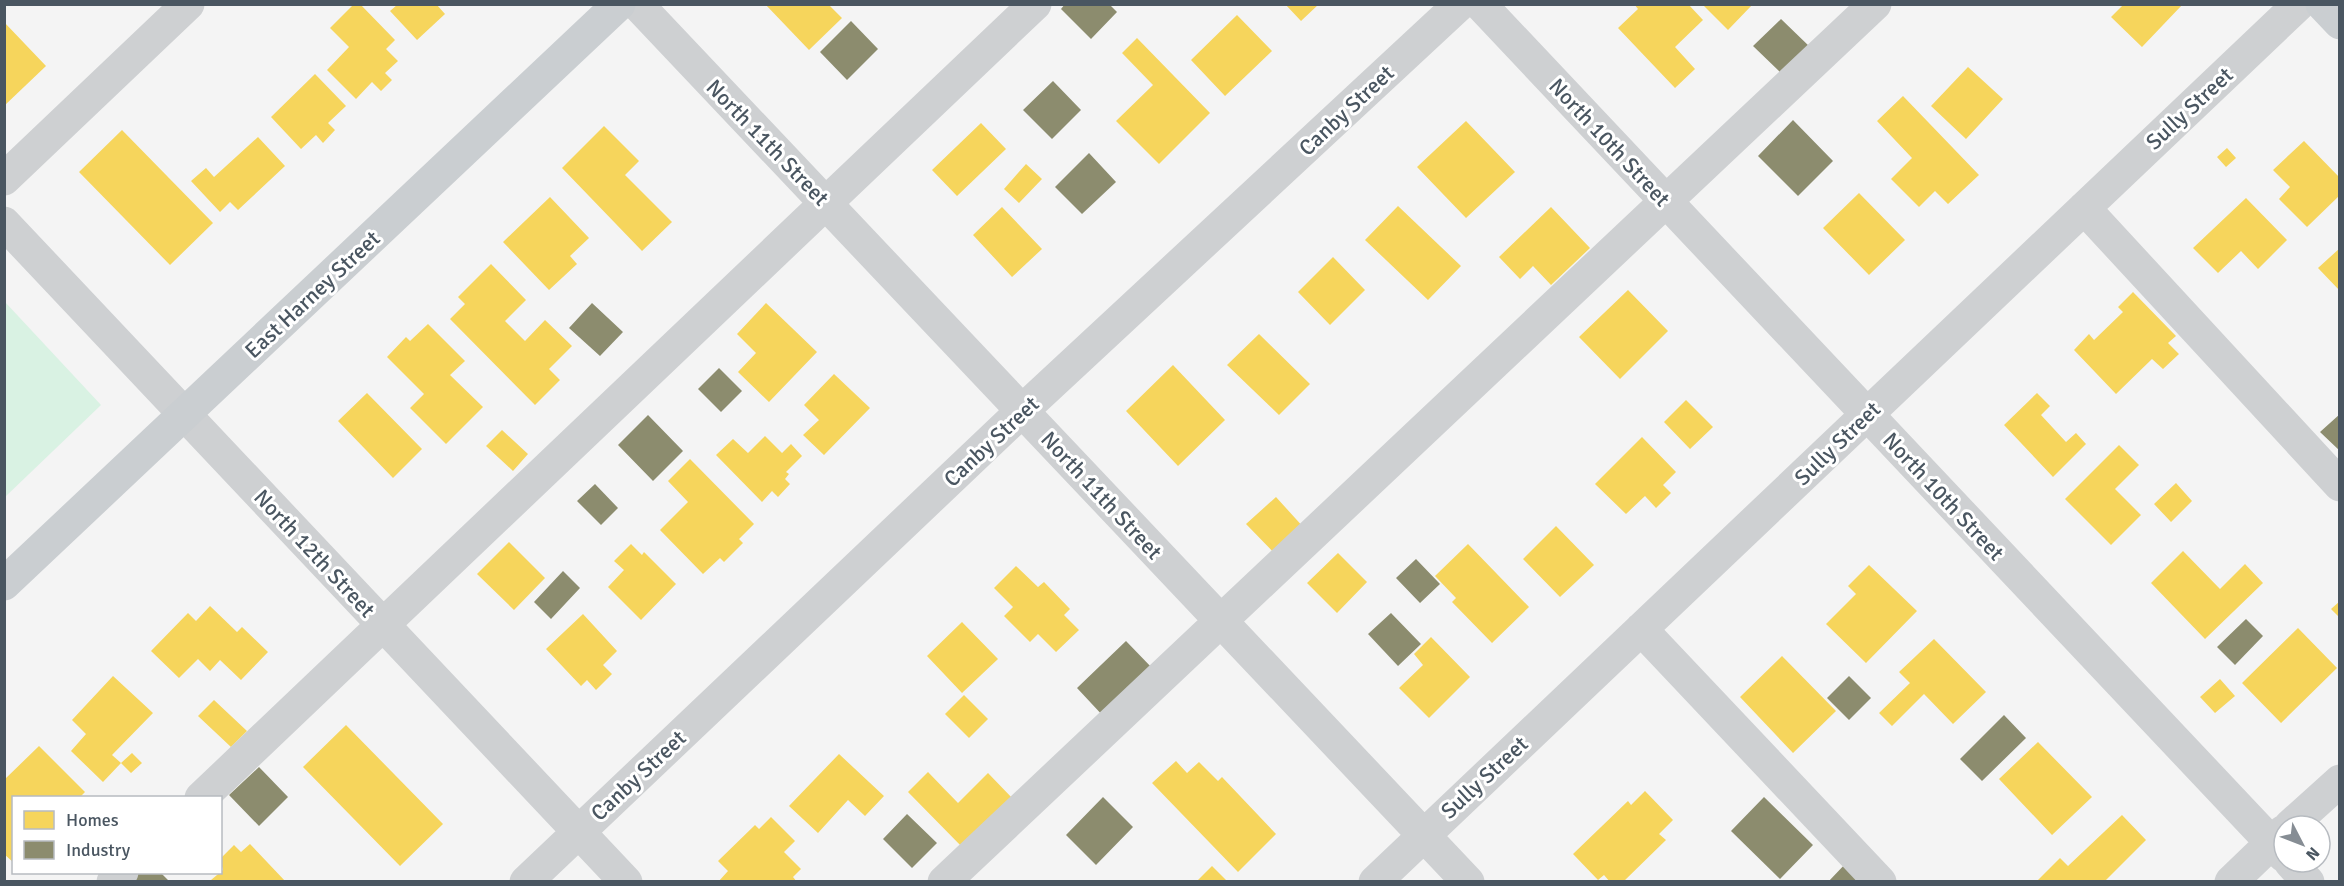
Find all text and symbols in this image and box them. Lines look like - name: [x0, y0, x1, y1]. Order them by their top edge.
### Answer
- street label: Canby Street: [1293, 59, 1400, 161]
- street label: Sully Street: [2140, 61, 2239, 155]
- street label: North 10th Street: [1543, 73, 1676, 212]
- street label: North 11th Street: [701, 74, 835, 211]
- street label: East Harney Street: [239, 225, 386, 364]
- street label: Canby Street: [938, 390, 1045, 492]
- street label: Sully Street: [1789, 396, 1886, 491]
- street label: North 11th Street: [1035, 426, 1168, 565]
- street label: North 10th Street: [1877, 427, 2010, 566]
- street label: North 12th Street: [248, 484, 381, 623]
- street label: Canby Street: [585, 724, 692, 826]
- street label: Sully Street: [1435, 730, 1534, 824]
- legend: [12, 796, 222, 874]
- text: Homes: [66, 809, 119, 831]
- north arrow: [2272, 814, 2332, 874]
- text: Industry: [66, 839, 131, 861]
- text: N: [2301, 843, 2324, 864]

